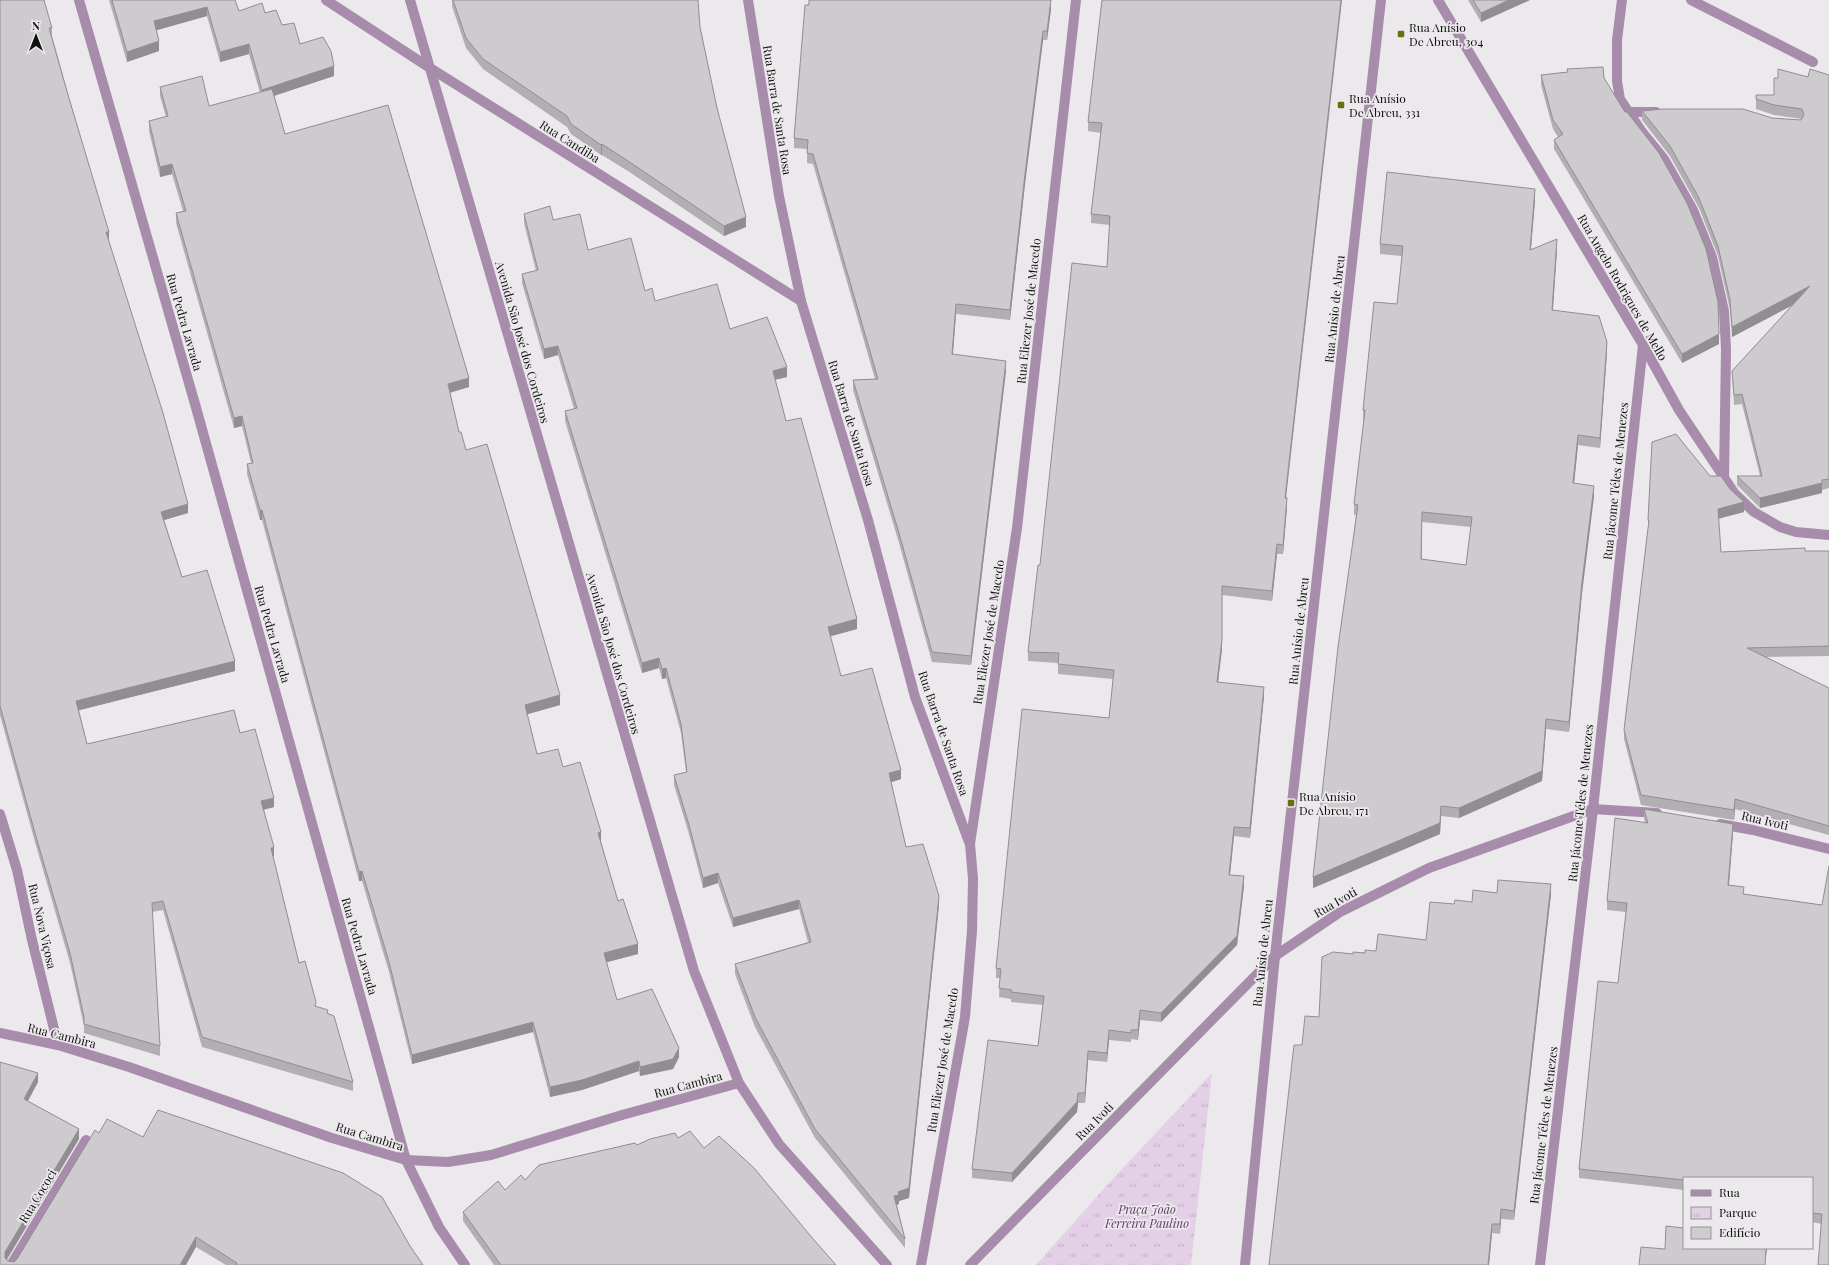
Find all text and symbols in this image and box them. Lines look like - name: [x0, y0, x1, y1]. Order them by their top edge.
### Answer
- north arrow: [16, 16, 56, 56]
- text: N: [32, 18, 40, 33]
- place label: Rua Anísio De Abreu, 304: [1409, 19, 1484, 49]
- marker: Rua Anísio De Abreu, 304: [1396, 29, 1406, 39]
- street label: Rua Barra de Santa Rosa: [760, 44, 796, 176]
- place label: Rua Anísio De Abreu, 331: [1349, 90, 1421, 120]
- marker: Rua Anísio De Abreu, 331: [1336, 100, 1346, 110]
- street label: Rua Candiba: [537, 116, 603, 166]
- street label: Rua Angelo Rodrigues de Mello: [1574, 211, 1672, 363]
- street label: Rua Eliezer José de Macedo: [1012, 237, 1044, 385]
- street label: Rua Anísio de Abreu: [1320, 254, 1348, 364]
- street label: Avenida São José dos Cordeiros: [492, 258, 554, 425]
- street label: Rua Pedra Lavrada: [163, 271, 207, 373]
- street label: Rua Barra de Santa Rosa: [825, 358, 879, 488]
- street label: Rua Jácome Téles de Menezes: [1599, 401, 1631, 561]
- street label: Rua Eliezer José de Macedo: [969, 558, 1007, 706]
- street label: Avenida São José dos Cordeiros: [583, 569, 645, 736]
- street label: Rua Anísio de Abreu: [1284, 576, 1312, 686]
- street label: Rua Pedra Lavrada: [251, 583, 295, 685]
- street label: Rua Barra de Santa Rosa: [915, 668, 973, 798]
- street label: Rua Jácome Téles de Menezes: [1564, 723, 1596, 883]
- place label: Rua Anísio De Abreu, 171: [1299, 788, 1369, 818]
- marker: Rua Anísio De Abreu, 171: [1286, 798, 1296, 808]
- street label: Rua Ivoti: [1740, 807, 1790, 833]
- street label: Rua Nova Viçosa: [25, 882, 61, 970]
- street label: Rua Ivoti: [1310, 883, 1360, 921]
- street label: Rua Pedra Lavrada: [338, 895, 382, 997]
- street label: Rua Anísio de Abreu: [1248, 898, 1276, 1008]
- street label: Rua Eliezer José de Macedo: [923, 986, 961, 1134]
- street label: Rua Cambira: [26, 1019, 98, 1051]
- street label: Rua Jácome Téles de Menezes: [1525, 1045, 1561, 1205]
- street label: Rua Cambira: [652, 1067, 724, 1101]
- street label: Rua Ivoti: [1072, 1098, 1117, 1143]
- street label: Rua Cambira: [334, 1118, 406, 1154]
- street label: Rua Cococi: [15, 1166, 60, 1226]
- legend: [1683, 1177, 1813, 1249]
- text: Rua: [1719, 1184, 1740, 1200]
- park label: Praça João Ferreira Paulino: [1104, 1201, 1189, 1231]
- text: Parque: [1719, 1204, 1757, 1220]
- text: Edifício: [1719, 1224, 1761, 1240]

